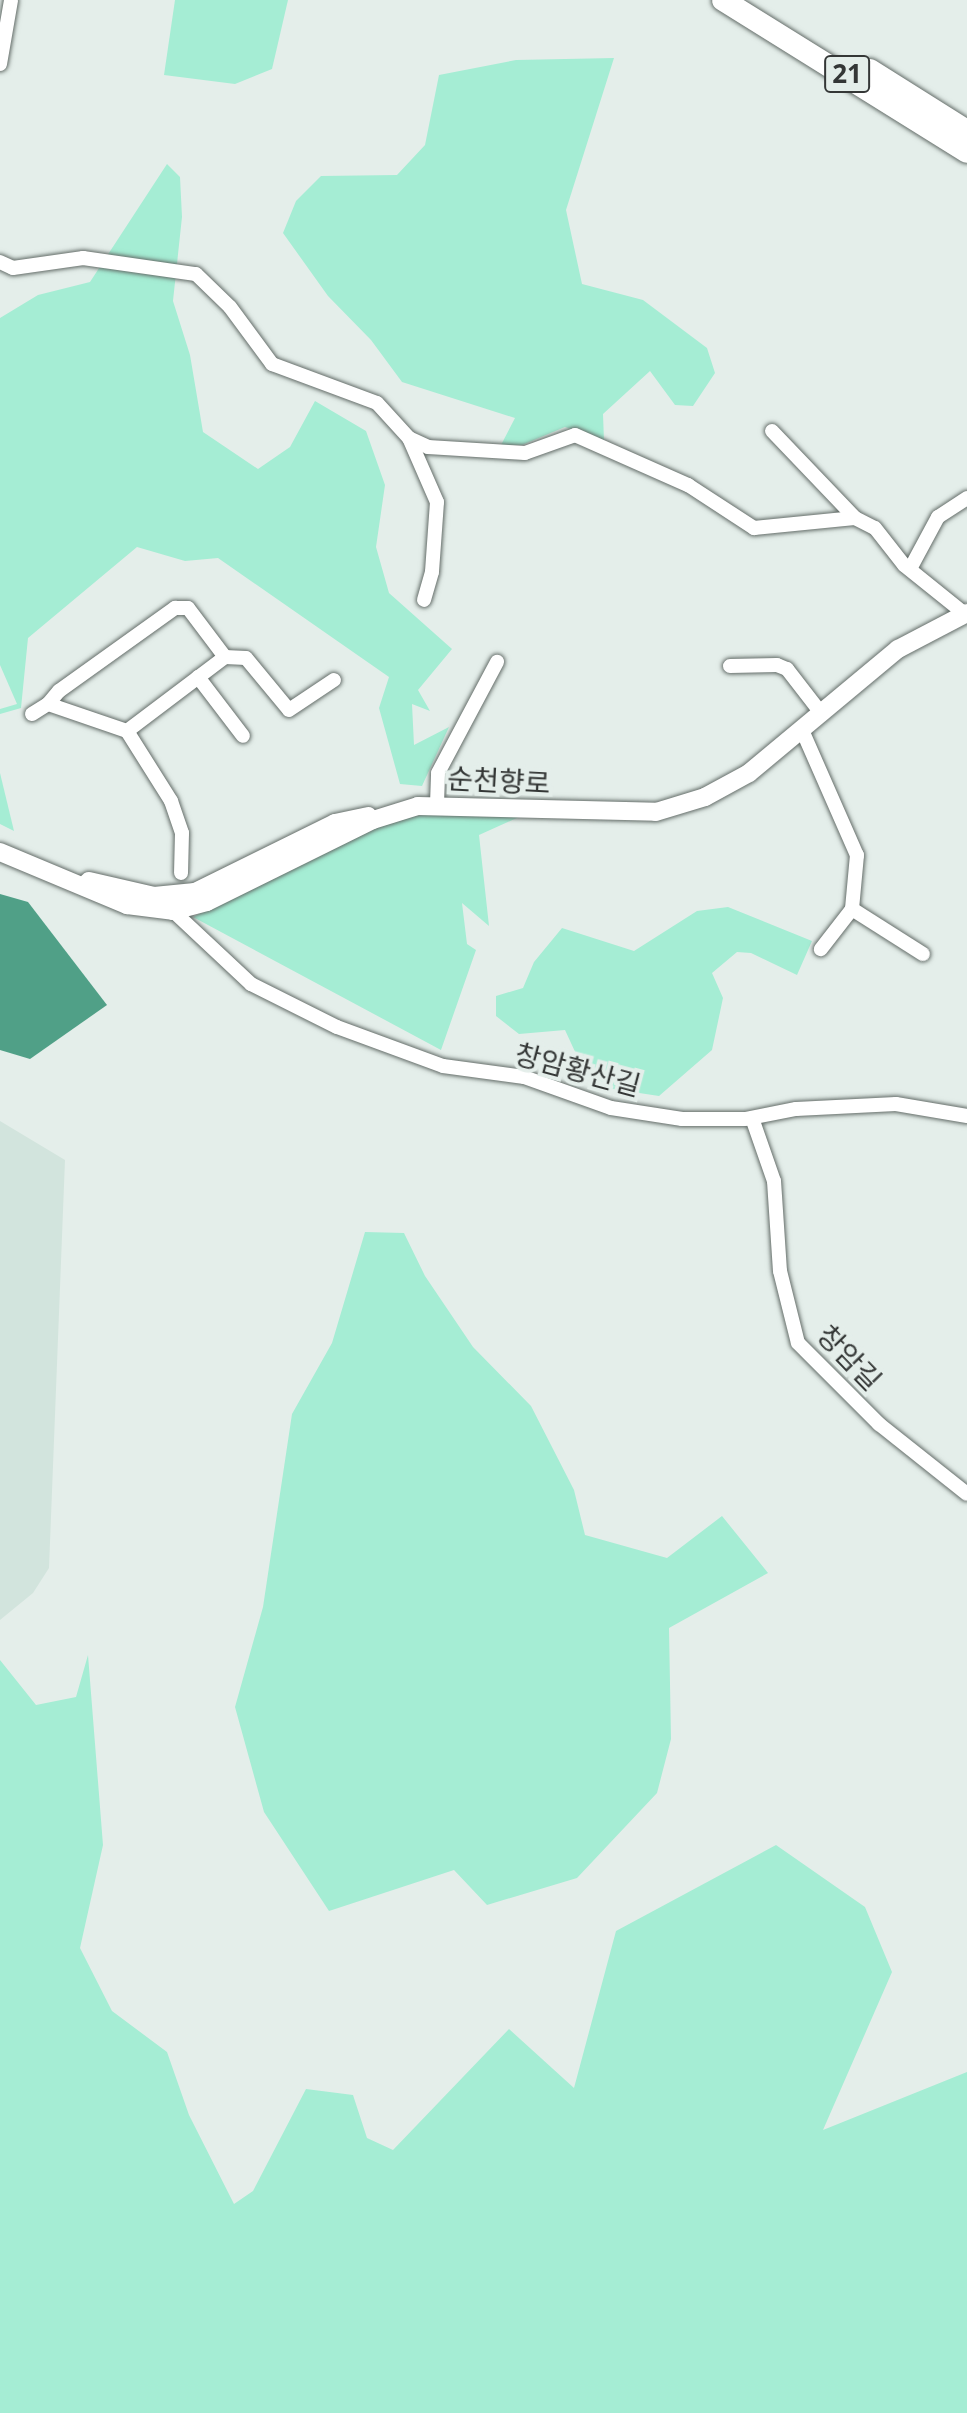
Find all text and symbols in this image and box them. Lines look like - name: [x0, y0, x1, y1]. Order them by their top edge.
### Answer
- road number: 21: [823, 52, 871, 96]
- street label: 순천향로: [447, 761, 551, 799]
- street label: 창암황산길: [511, 1036, 645, 1102]
- street label: 창암길: [811, 1318, 889, 1396]

